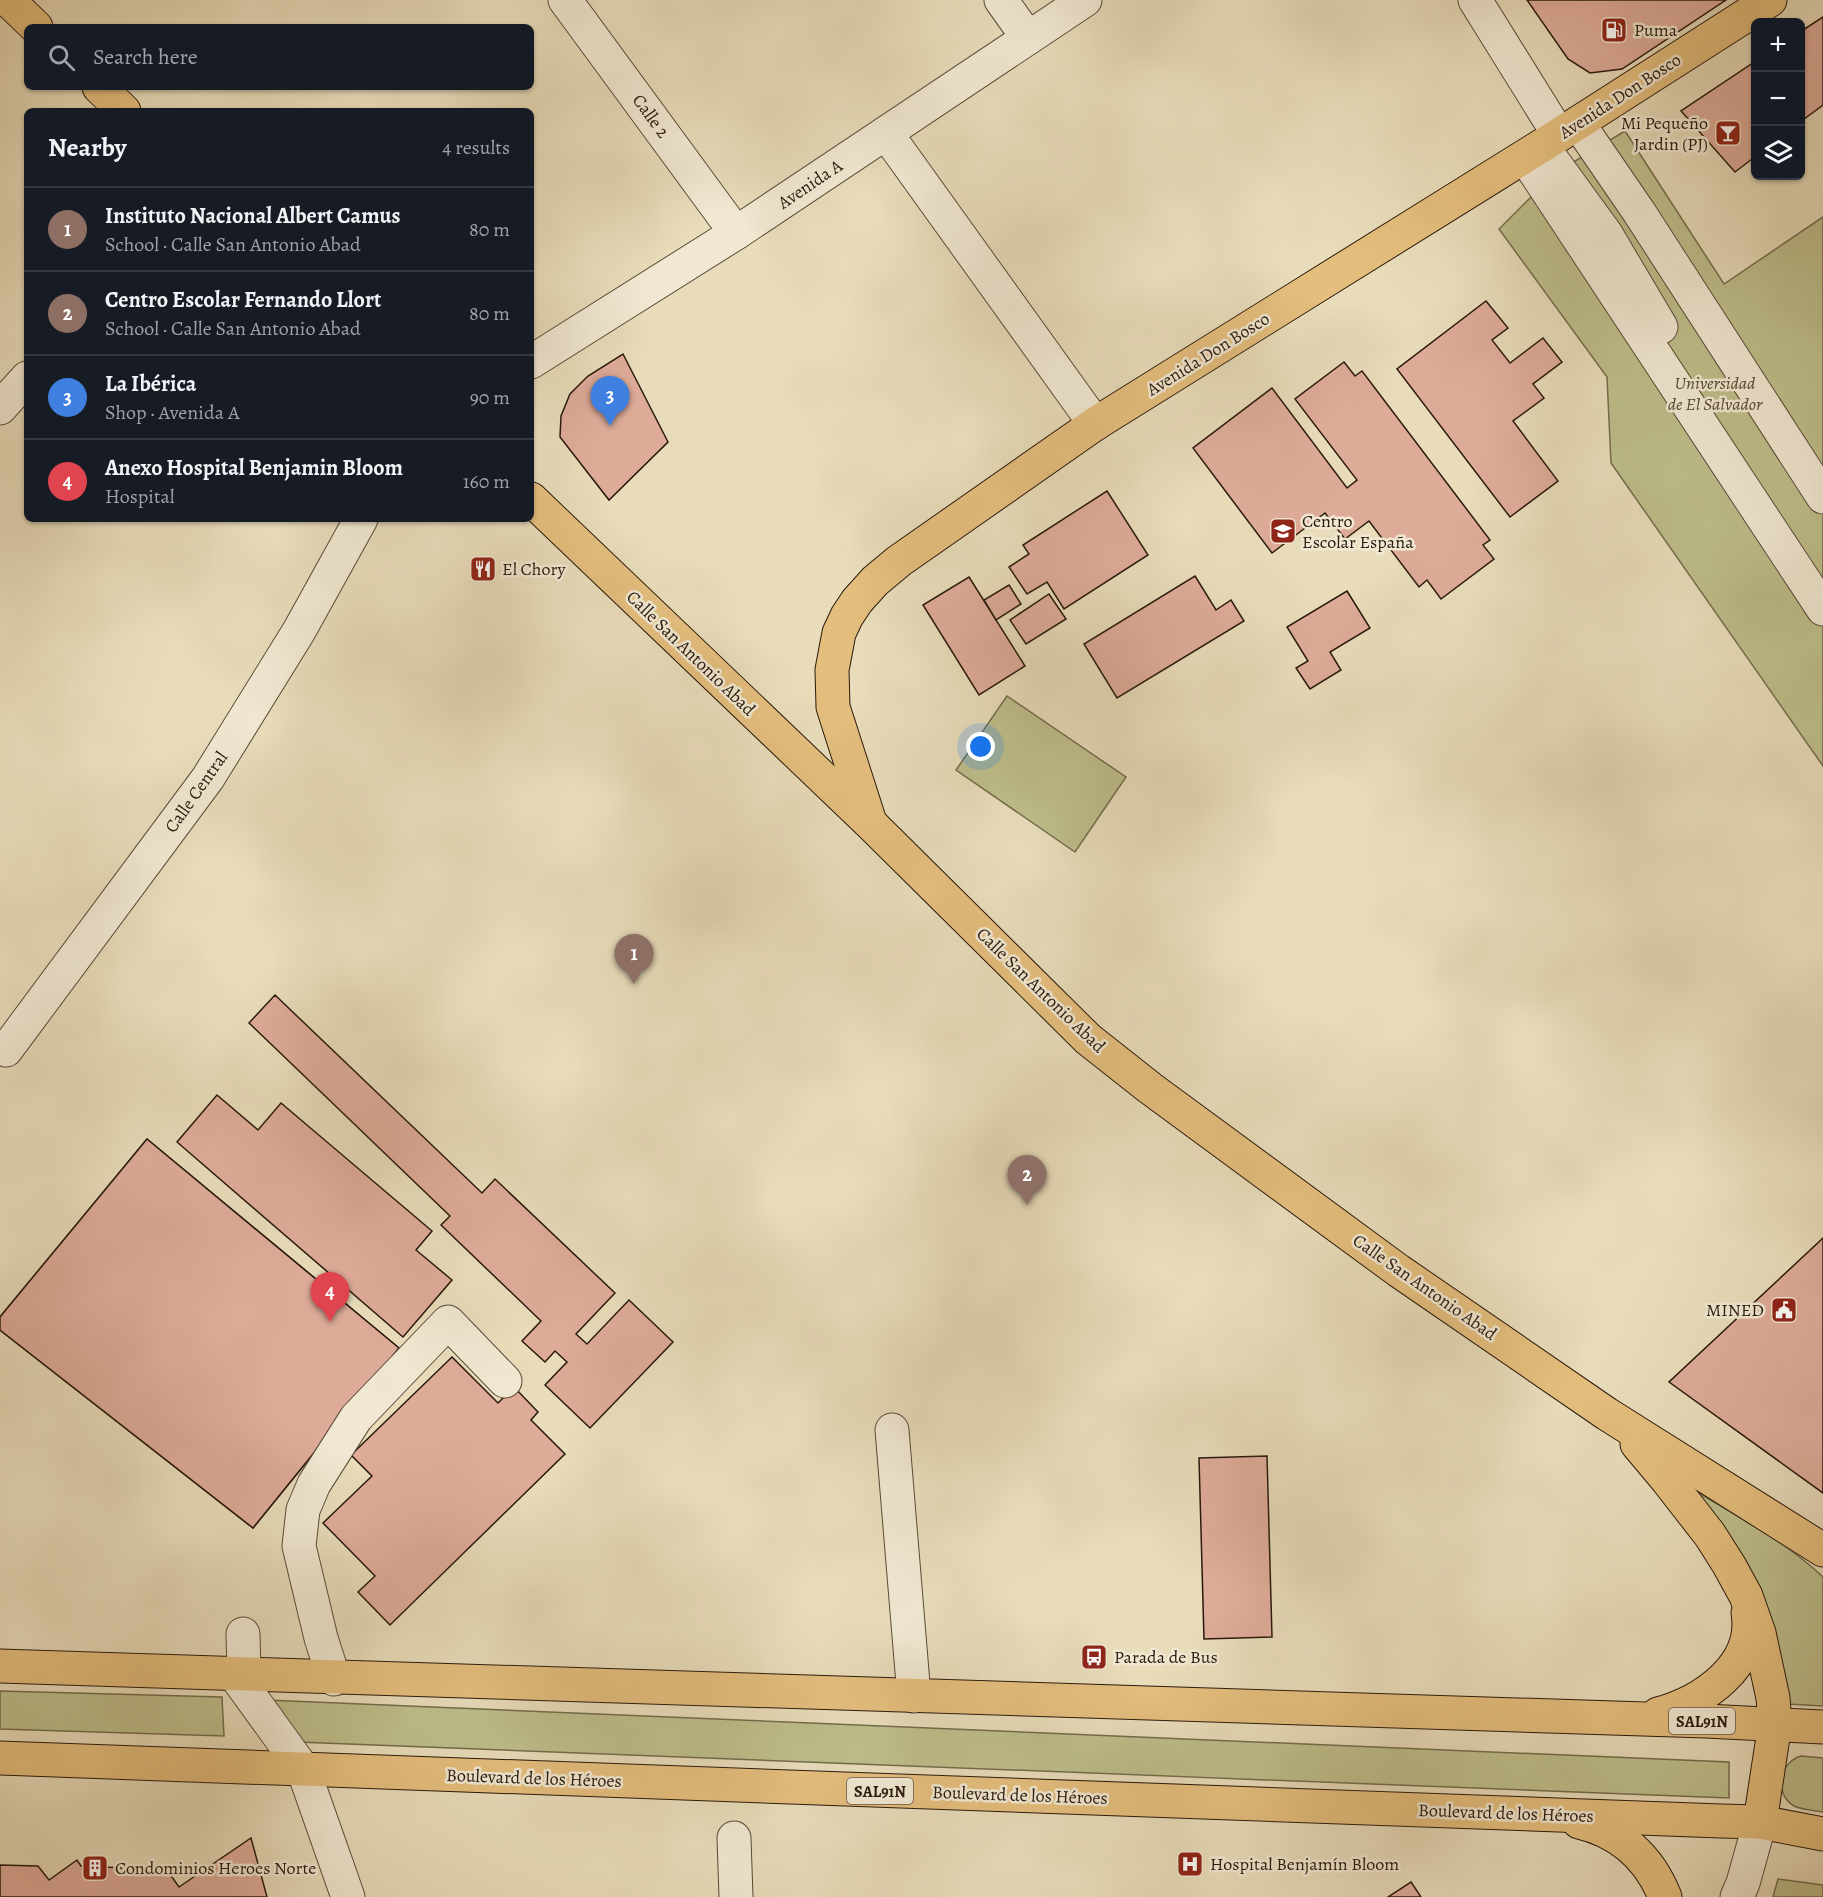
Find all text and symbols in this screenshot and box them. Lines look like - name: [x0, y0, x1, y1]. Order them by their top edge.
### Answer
- fuel station icon: Puma: [1599, 15, 1629, 45]
- place label: Puma: [1634, 18, 1678, 42]
- map controls: [1751, 18, 1805, 180]
- button: +: [1751, 18, 1805, 72]
- search box: [24, 24, 534, 90]
- icon: search: [45, 41, 78, 74]
- text: Search here: [93, 42, 198, 72]
- street label: Avenida Don Bosco: [1554, 48, 1686, 145]
- button: −: [1751, 72, 1805, 126]
- street label: Calle 2: [627, 89, 675, 143]
- place label: Mi Pequeño Jardin (PJ): [1621, 111, 1708, 156]
- bar icon: Mi Pequeño Jardin (PJ): [1713, 118, 1743, 148]
- button: layers: [1751, 126, 1805, 180]
- text: Nearby: [48, 130, 127, 165]
- text: 4 results: [442, 134, 510, 161]
- street label: Avenida A: [772, 153, 847, 215]
- text: Instituto Nacional Albert Camus: [105, 201, 401, 231]
- text: 1: [64, 216, 71, 243]
- text: 80 m: [469, 216, 510, 243]
- text: School · Calle San Antonio Abad: [105, 231, 361, 258]
- text: Centro Escolar Fernando Llort: [105, 285, 381, 315]
- text: 2: [63, 300, 72, 327]
- text: 80 m: [469, 300, 510, 327]
- street label: Avenida Don Bosco: [1141, 307, 1274, 402]
- text: School · Calle San Antonio Abad: [105, 315, 361, 342]
- text: La Ibérica: [105, 369, 196, 399]
- park label: Universidad de El Salvador: [1668, 371, 1763, 416]
- pin: 3: [590, 376, 630, 426]
- text: 3: [63, 384, 72, 411]
- text: 90 m: [470, 384, 510, 411]
- text: Shop · Avenida A: [105, 399, 240, 426]
- text: Anexo Hospital Benjamin Bloom: [105, 453, 403, 483]
- text: 4: [63, 468, 72, 495]
- text: 160 m: [463, 468, 510, 495]
- text: Hospital: [105, 483, 175, 510]
- place label: Centro Escolar España: [1302, 509, 1414, 554]
- school or university icon: Centro Escolar España: [1268, 516, 1298, 546]
- restaurant icon: El Chory: [468, 554, 498, 584]
- place label: El Chory: [502, 557, 567, 581]
- street label: Calle San Antonio Abad: [621, 585, 761, 721]
- your location: [966, 732, 995, 761]
- street label: Calle Central: [159, 746, 233, 838]
- street label: Calle San Antonio Abad: [971, 922, 1111, 1058]
- pin: 1: [614, 934, 654, 984]
- pin: 2: [1008, 1156, 1046, 1205]
- street label: Calle San Antonio Abad: [1348, 1228, 1502, 1346]
- pin: 4: [310, 1272, 350, 1322]
- public building icon: MINED: [1769, 1295, 1799, 1325]
- place label: MINED: [1706, 1298, 1764, 1322]
- bus stop icon: Parada de Bus: [1079, 1642, 1109, 1672]
- place label: Parada de Bus: [1114, 1645, 1218, 1669]
- road number: SAL91N: [1669, 1708, 1735, 1734]
- street label: Boulevard de los Héroes: [446, 1763, 622, 1793]
- road number: SAL91N: [847, 1778, 913, 1804]
- street label: Boulevard de los Héroes: [932, 1780, 1108, 1810]
- street label: Boulevard de los Héroes: [1418, 1798, 1594, 1828]
- hospital icon: Hospital Benjamín Bloom: [1175, 1849, 1205, 1879]
- place label: Hospital Benjamín Bloom: [1210, 1852, 1399, 1876]
- building icon: Condominios Heroes Norte: [80, 1853, 110, 1883]
- place label: Condominios Heroes Norte: [115, 1856, 316, 1880]

